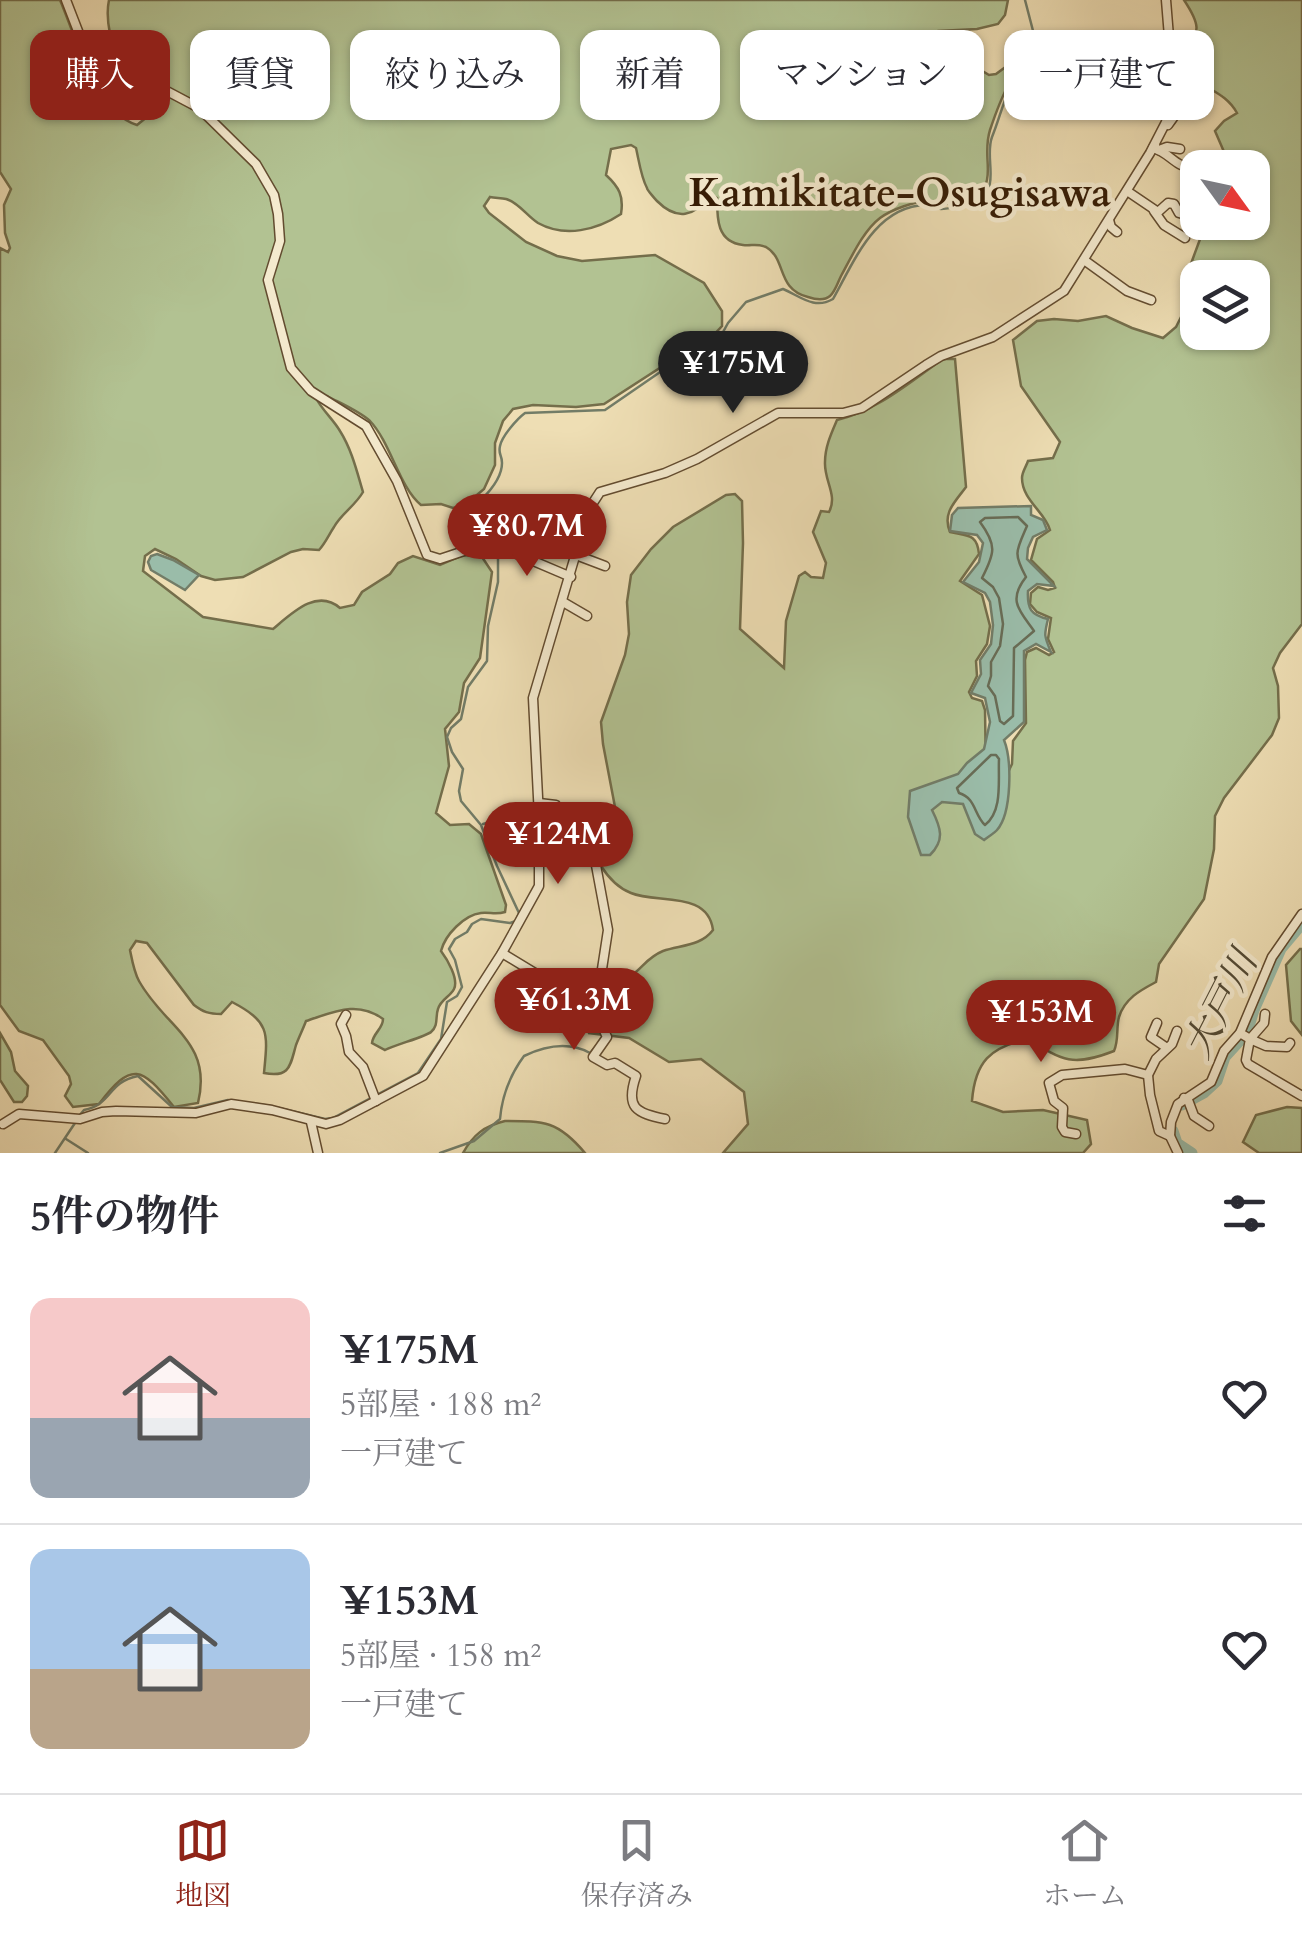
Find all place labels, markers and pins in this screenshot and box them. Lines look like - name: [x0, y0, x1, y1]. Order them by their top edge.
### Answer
- pin: ¥175M: [663, 331, 803, 416]
- pin: ¥80.7M: [446, 494, 608, 579]
- pin: ¥124M: [488, 802, 628, 887]
- pin: ¥61.3M: [493, 968, 655, 1053]
- pin: ¥153M: [971, 980, 1111, 1065]

